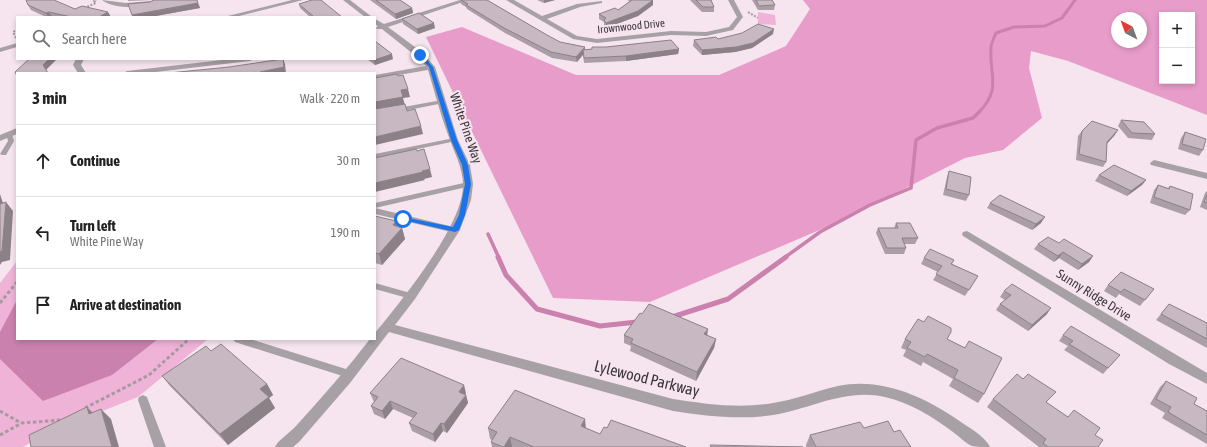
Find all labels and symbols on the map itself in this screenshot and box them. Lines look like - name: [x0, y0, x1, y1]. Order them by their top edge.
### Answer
- north arrow: [1111, 12, 1147, 48]
- street label: Irownwood Drive: [597, 16, 665, 36]
- route end: [411, 46, 429, 64]
- street label: White Pine Way: [447, 91, 485, 166]
- route start: [394, 210, 412, 228]
- street label: Sunny Ridge Drive: [1054, 266, 1134, 324]
- street label: Lylewood Parkway: [592, 356, 702, 401]

